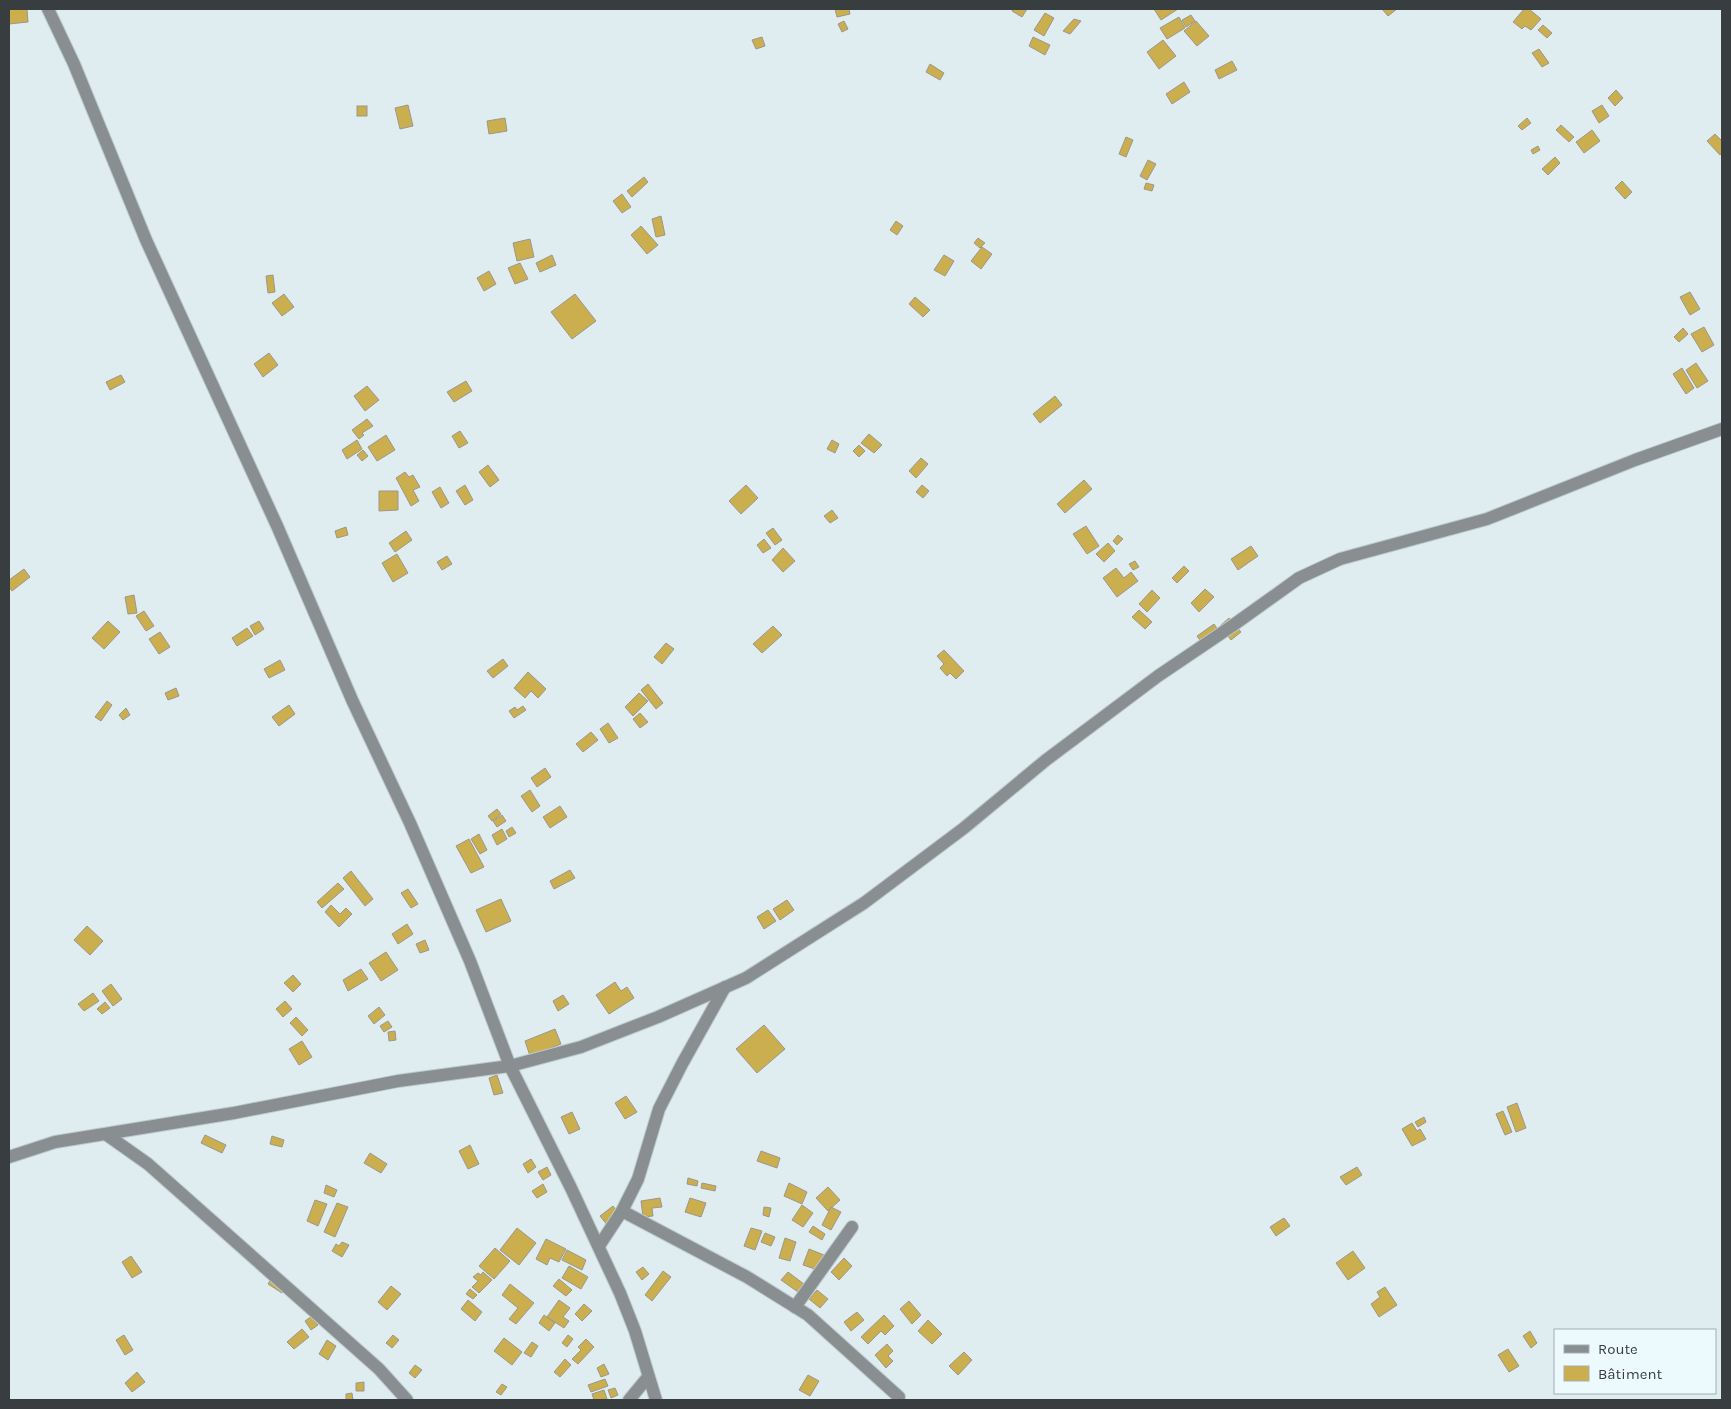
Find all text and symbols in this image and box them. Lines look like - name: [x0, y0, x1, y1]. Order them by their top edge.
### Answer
- legend: [1554, 1329, 1716, 1394]
- text: Route: [1598, 1340, 1638, 1358]
- text: Bâtiment: [1598, 1365, 1662, 1383]

